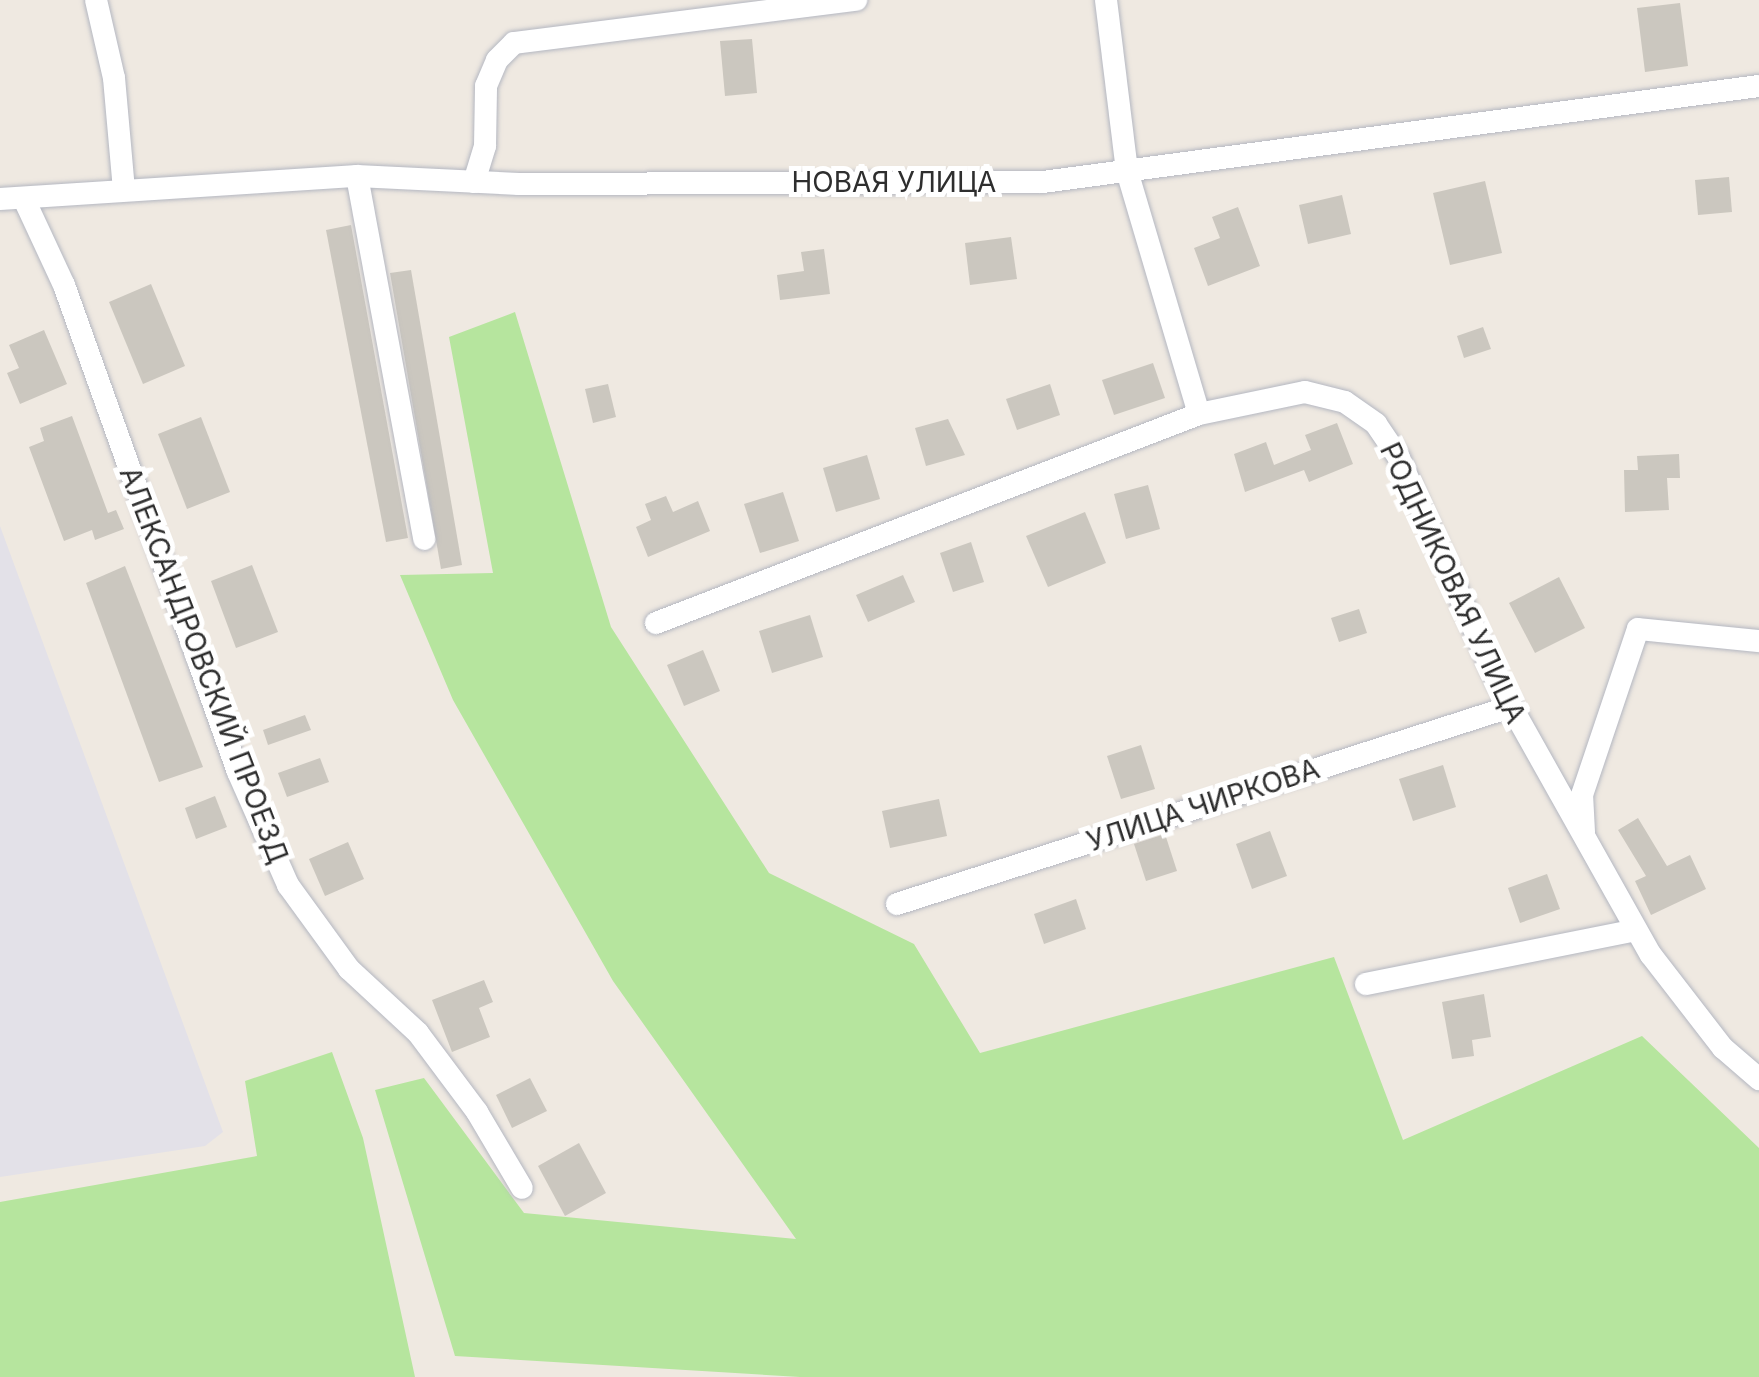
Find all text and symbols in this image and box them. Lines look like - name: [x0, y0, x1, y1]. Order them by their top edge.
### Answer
- street label: НОВАЯ УЛИЦА: [792, 165, 996, 199]
- street label: РОДНИКОВАЯ УЛИЦА: [1373, 437, 1533, 729]
- street label: АЛЕКСАНДРОВСКИЙ ПРОЕЗД: [113, 462, 295, 868]
- street label: УЛИЦА ЧИРКОВА: [1082, 752, 1324, 858]

